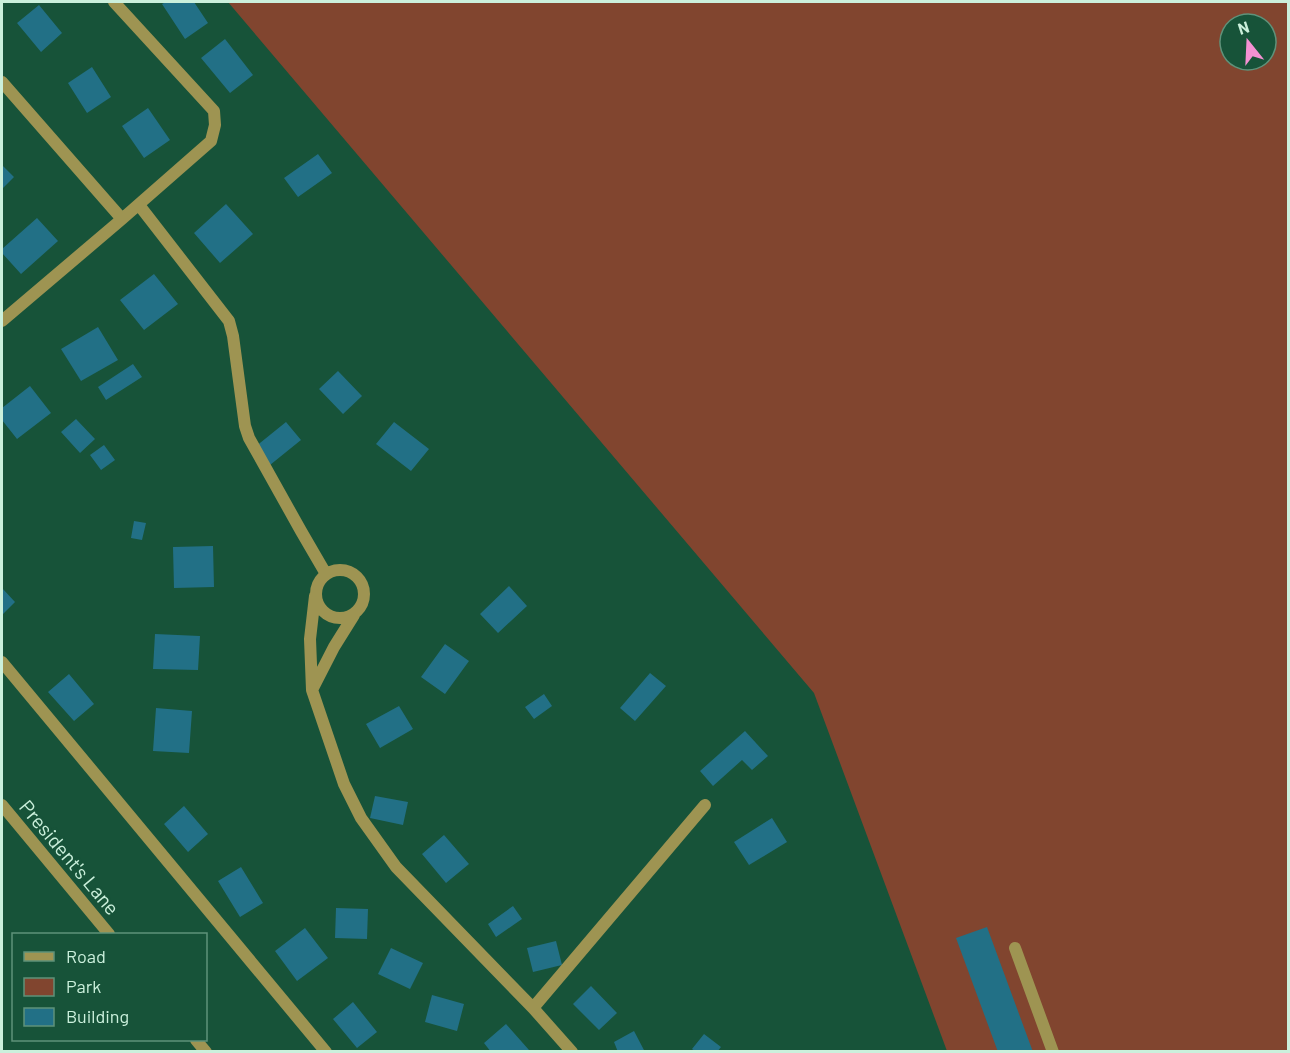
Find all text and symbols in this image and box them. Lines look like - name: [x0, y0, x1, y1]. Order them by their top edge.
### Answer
- north arrow: [1218, 12, 1278, 72]
- text: N: [1235, 17, 1251, 38]
- street label: President's Lane: [15, 795, 125, 919]
- legend: [12, 933, 207, 1041]
- text: Road: [66, 945, 106, 967]
- text: Park: [66, 975, 101, 997]
- text: Building: [66, 1005, 129, 1027]

